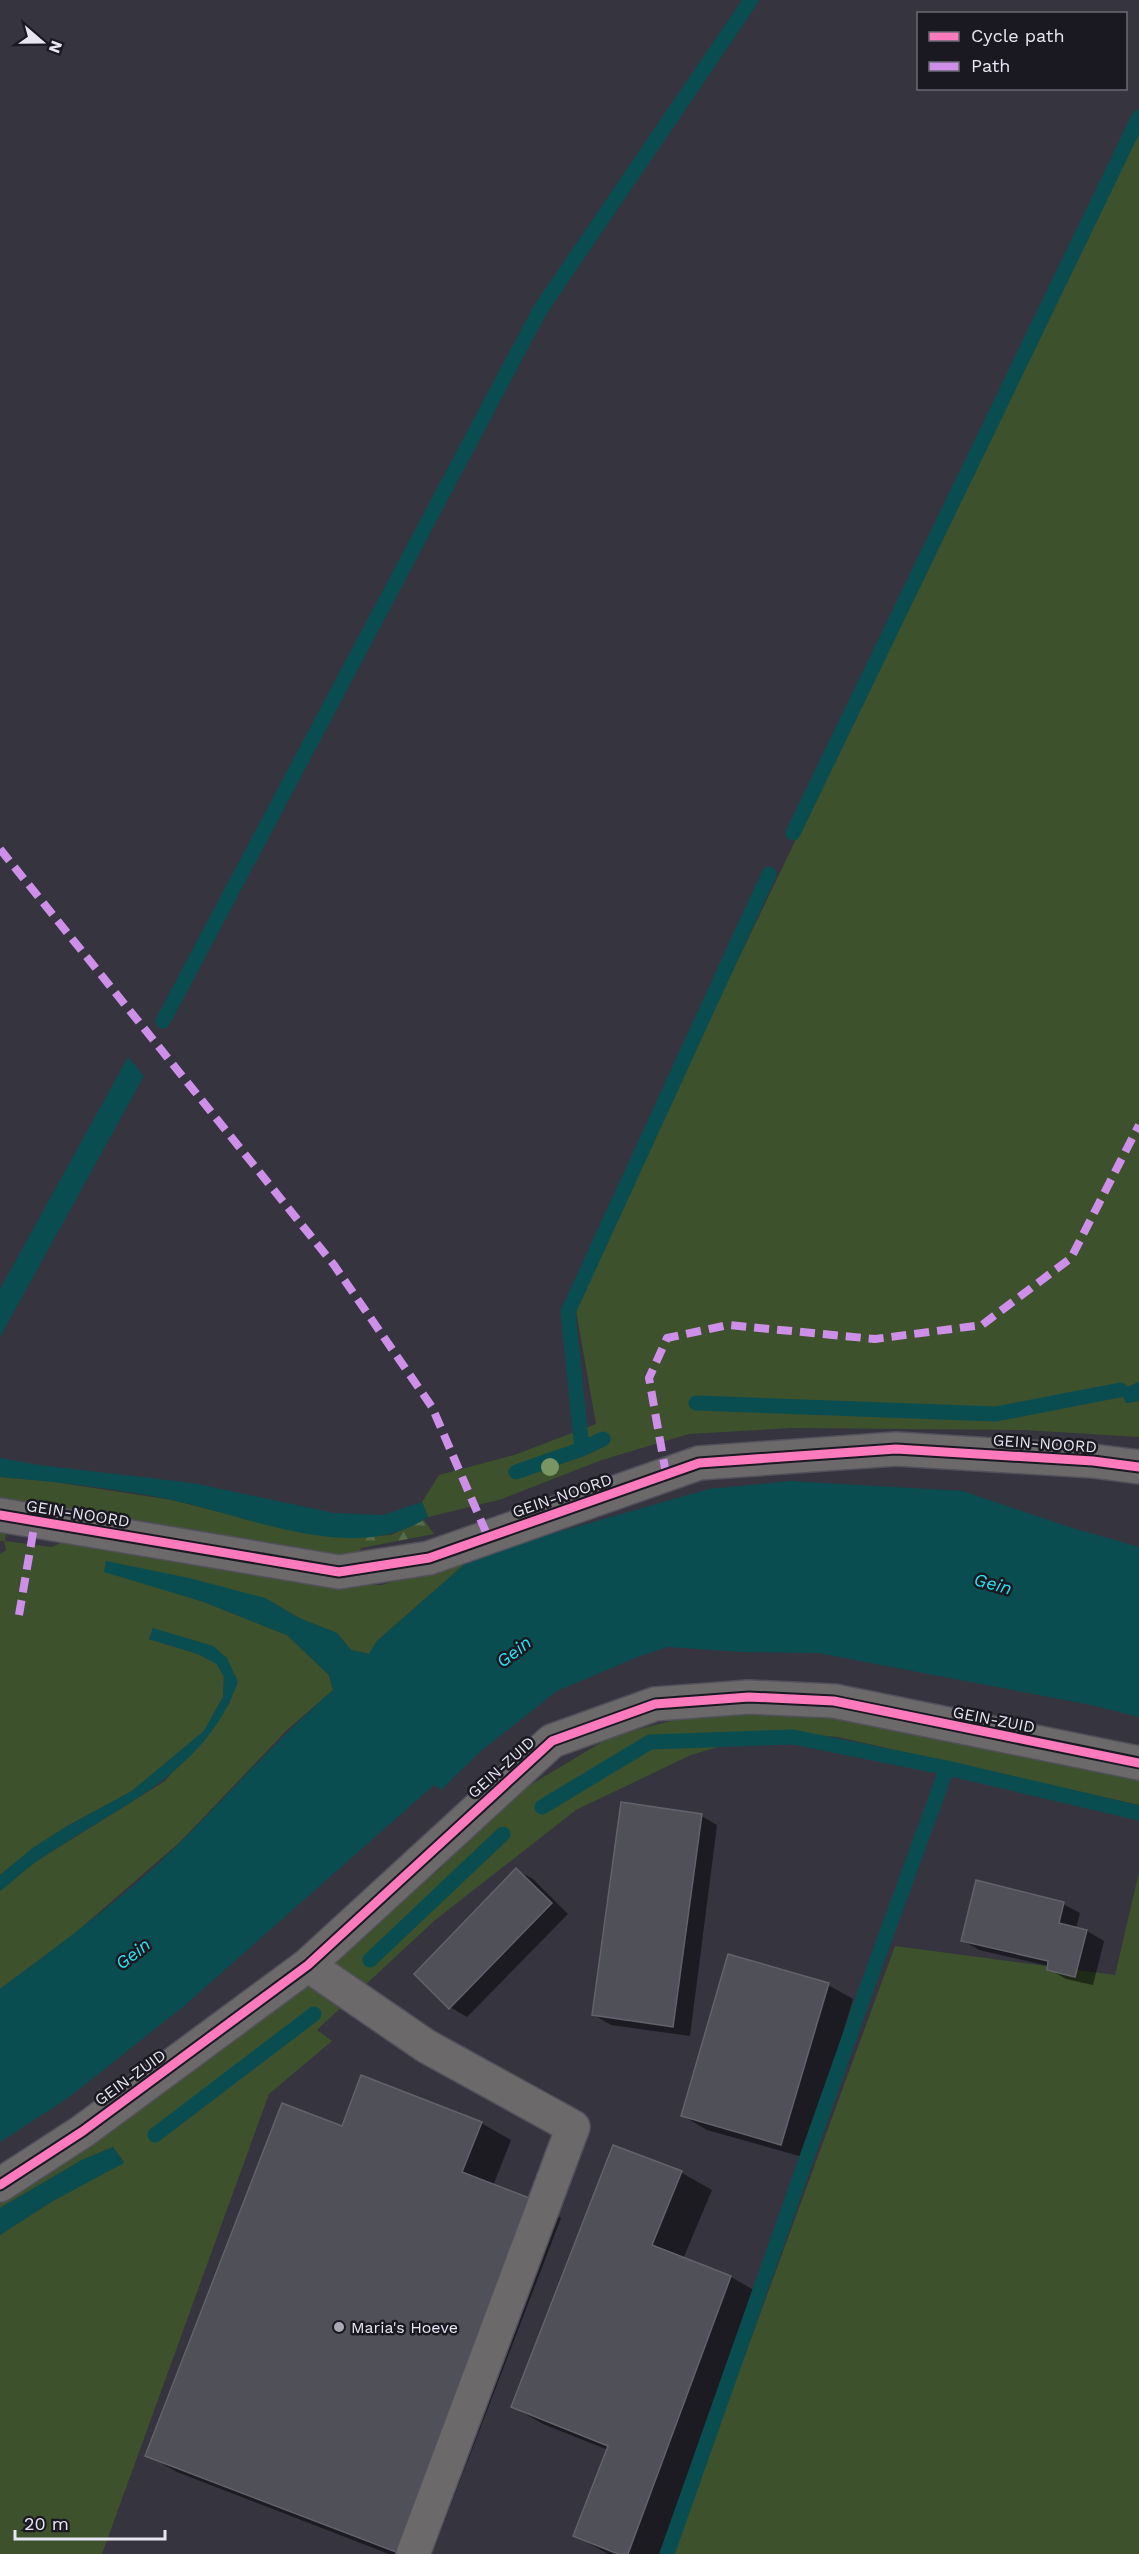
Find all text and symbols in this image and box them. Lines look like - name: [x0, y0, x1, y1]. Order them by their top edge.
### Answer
- north arrow: [12, 12, 72, 72]
- legend: [917, 12, 1127, 90]
- text: Cycle path: [971, 25, 1065, 46]
- text: N: [45, 38, 67, 56]
- text: Path: [971, 55, 1011, 76]
- street label: GEIN-NOORD: [992, 1430, 1098, 1457]
- street label: GEIN-NOORD: [510, 1470, 615, 1521]
- street label: GEIN-NOORD: [25, 1496, 131, 1531]
- water label: Gein: [972, 1568, 1014, 1599]
- water label: Gein: [492, 1631, 535, 1672]
- street label: GEIN-ZUID: [951, 1702, 1037, 1737]
- street label: GEIN-ZUID: [464, 1732, 539, 1802]
- water label: Gein: [111, 1933, 154, 1974]
- street label: GEIN-ZUID: [91, 2045, 170, 2110]
- place label: Maria's Hoeve: [351, 2318, 458, 2337]
- marker: Maria's Hoeve: [332, 2320, 346, 2334]
- scale bar: [15, 2503, 165, 2541]
- text: 20 m: [24, 2513, 69, 2534]

